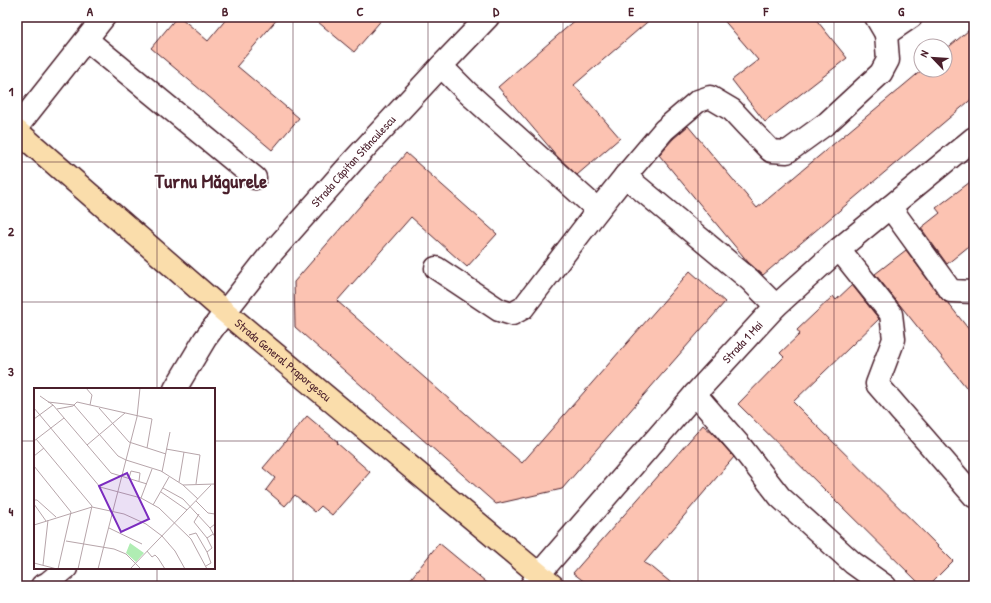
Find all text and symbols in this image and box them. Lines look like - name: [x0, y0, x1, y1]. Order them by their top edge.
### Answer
- text: A: [87, 2, 94, 20]
- text: B: [222, 2, 229, 20]
- text: C: [356, 2, 364, 20]
- text: D: [493, 2, 500, 20]
- text: E: [628, 2, 634, 20]
- text: F: [763, 2, 770, 20]
- text: G: [898, 2, 905, 20]
- north arrow: [913, 38, 953, 78]
- text: N: [916, 48, 932, 59]
- text: 1: [9, 82, 14, 100]
- street label: Strada Căpitan Stănculescu: [307, 111, 399, 211]
- district label: Turnu Măgurele: [154, 167, 267, 195]
- text: 2: [8, 222, 15, 240]
- street label: Strada General Praporgescu: [231, 314, 335, 405]
- street label: Strada 1 Mai: [718, 317, 766, 367]
- text: 3: [8, 362, 14, 380]
- inset map: [34, 388, 215, 569]
- text: 4: [9, 502, 14, 520]

